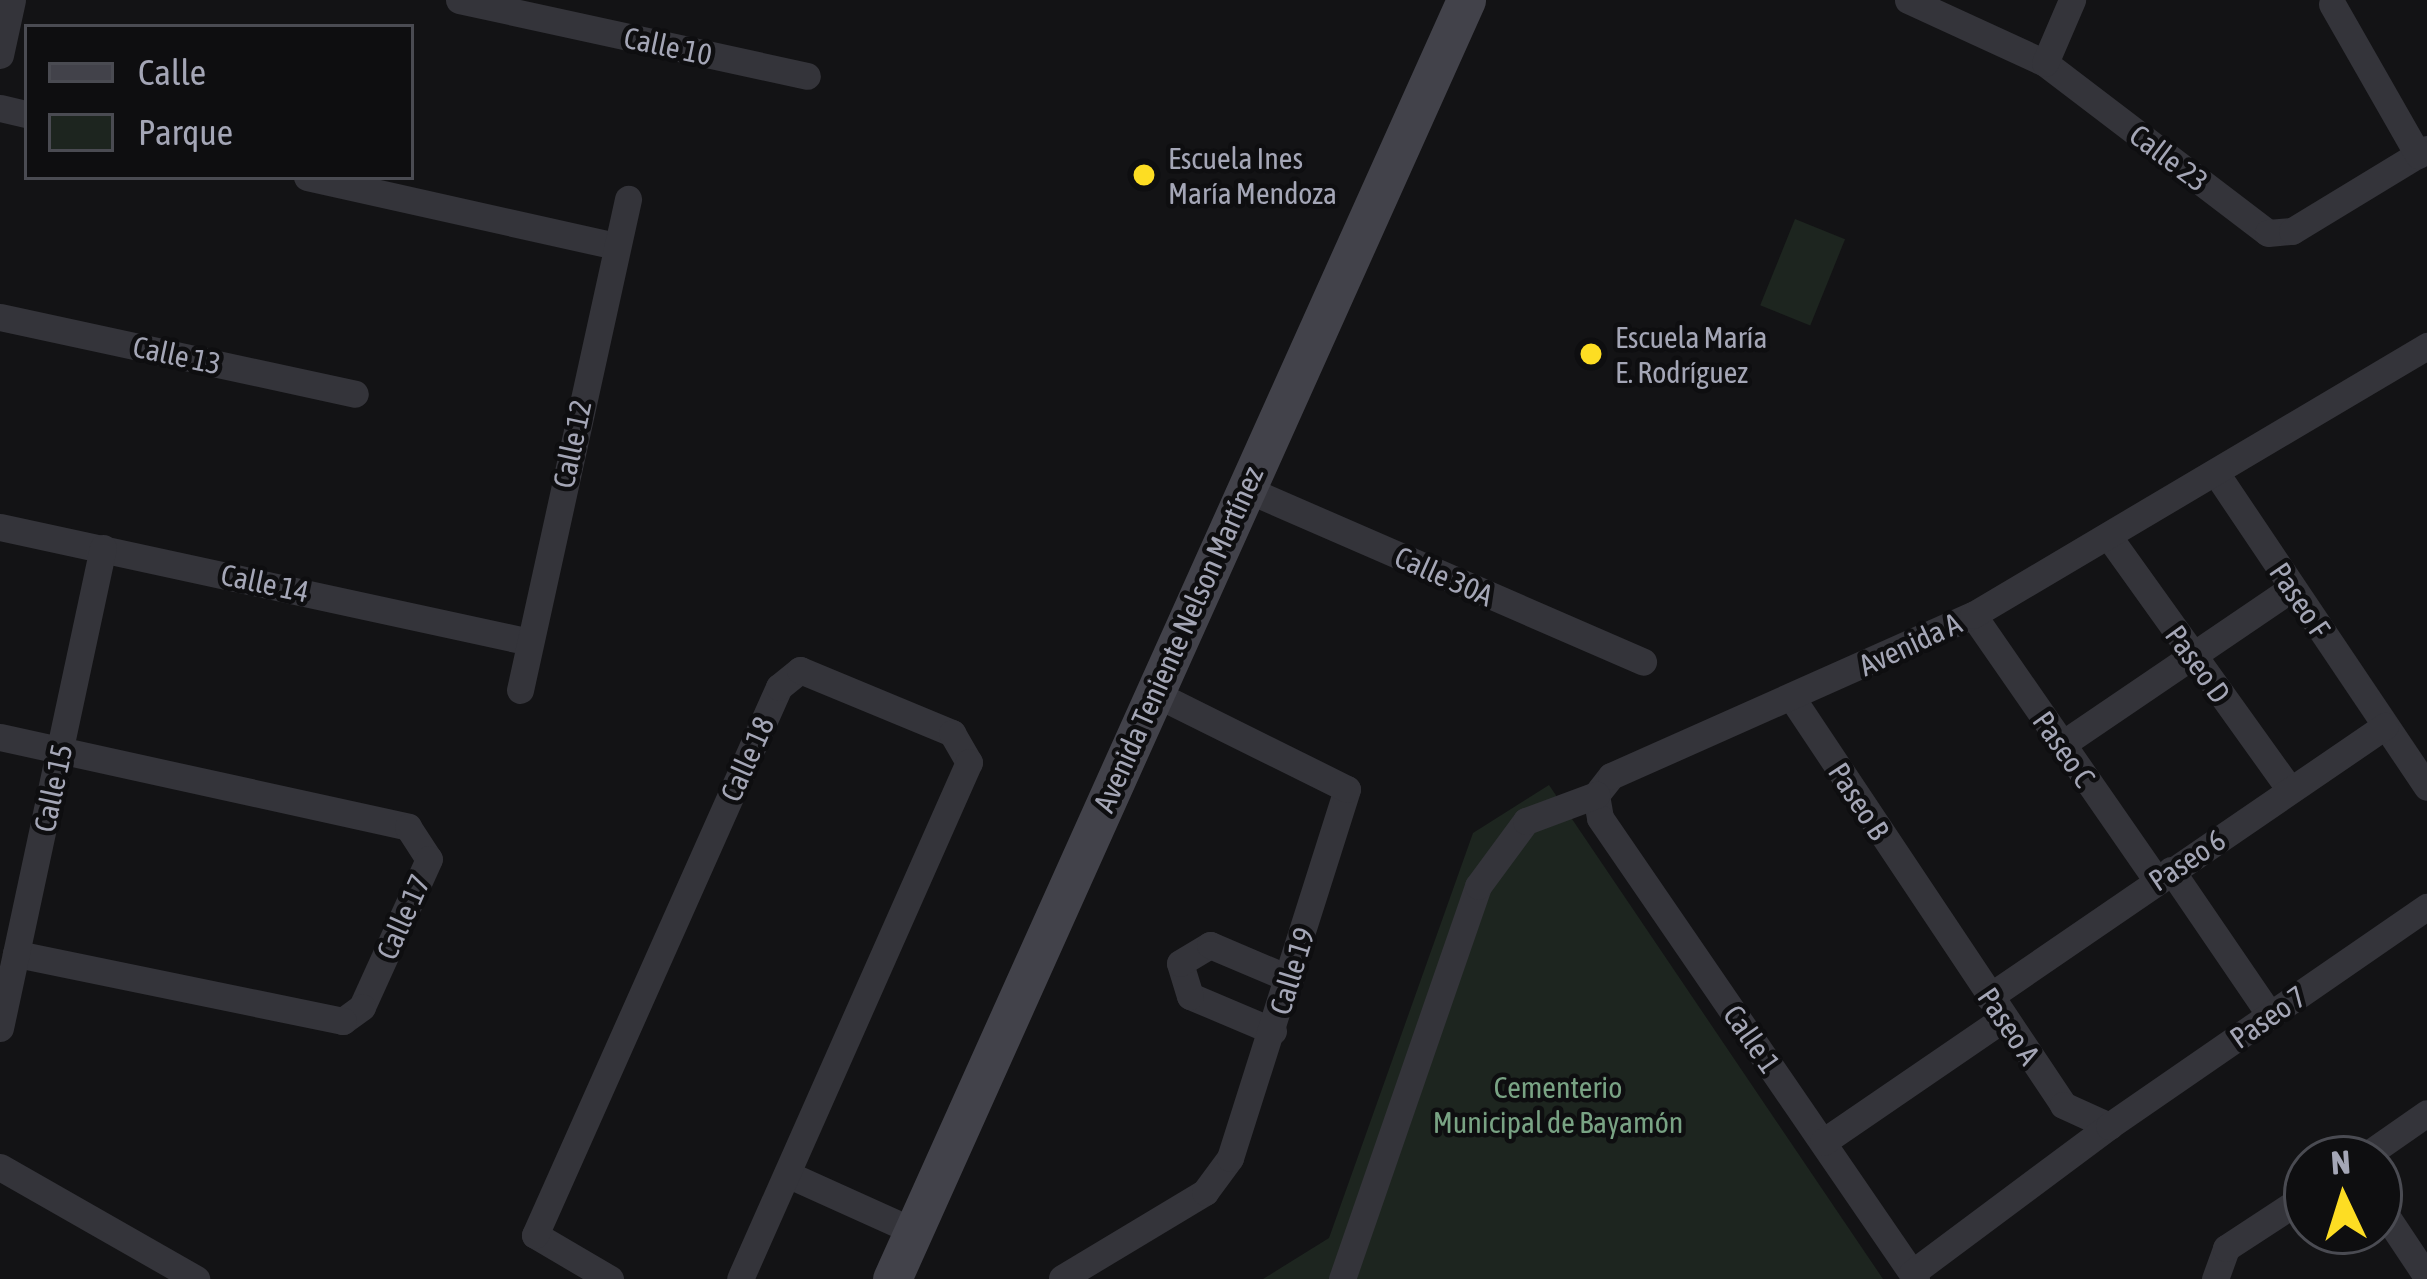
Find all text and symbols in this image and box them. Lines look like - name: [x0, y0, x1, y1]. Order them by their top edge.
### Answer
- street label: Calle 10: [621, 19, 715, 73]
- legend: [24, 24, 414, 180]
- text: Calle: [138, 51, 206, 93]
- text: Parque: [138, 111, 233, 153]
- street label: Calle 23: [2123, 117, 2215, 199]
- place label: Escuela Ines María Mendoza: [1168, 140, 1337, 210]
- marker: Escuela Ines María Mendoza: [1131, 162, 1157, 188]
- place label: Escuela María E. Rodríguez: [1615, 319, 1767, 389]
- street label: Calle 13: [130, 328, 224, 382]
- marker: Escuela María E. Rodríguez: [1578, 341, 1604, 367]
- street label: Calle 12: [545, 397, 599, 491]
- street label: Avenida Teniente Nelson Martínez: [1085, 461, 1271, 817]
- street label: Calle 30A: [1389, 538, 1499, 614]
- street label: Calle 14: [218, 556, 312, 610]
- street label: Paseo F: [2262, 556, 2338, 644]
- street label: Avenida A: [1853, 605, 1967, 683]
- street label: Paseo D: [2158, 618, 2238, 710]
- street label: Paseo C: [2025, 704, 2103, 794]
- street label: Calle 18: [712, 711, 782, 807]
- street label: Calle 15: [26, 741, 80, 835]
- street label: Paseo B: [1821, 756, 1897, 846]
- street label: Paseo 6: [2142, 821, 2232, 899]
- street label: Calle 17: [368, 869, 438, 965]
- street label: Calle 19: [1262, 923, 1322, 1019]
- street label: Paseo 7: [2223, 978, 2313, 1056]
- street label: Paseo A: [1970, 981, 2048, 1071]
- street label: Calle 1: [1716, 998, 1788, 1080]
- park label: Cementerio Municipal de Bayamón: [1433, 1069, 1683, 1140]
- north arrow: [2283, 1135, 2403, 1255]
- text: N: [2330, 1142, 2352, 1182]

